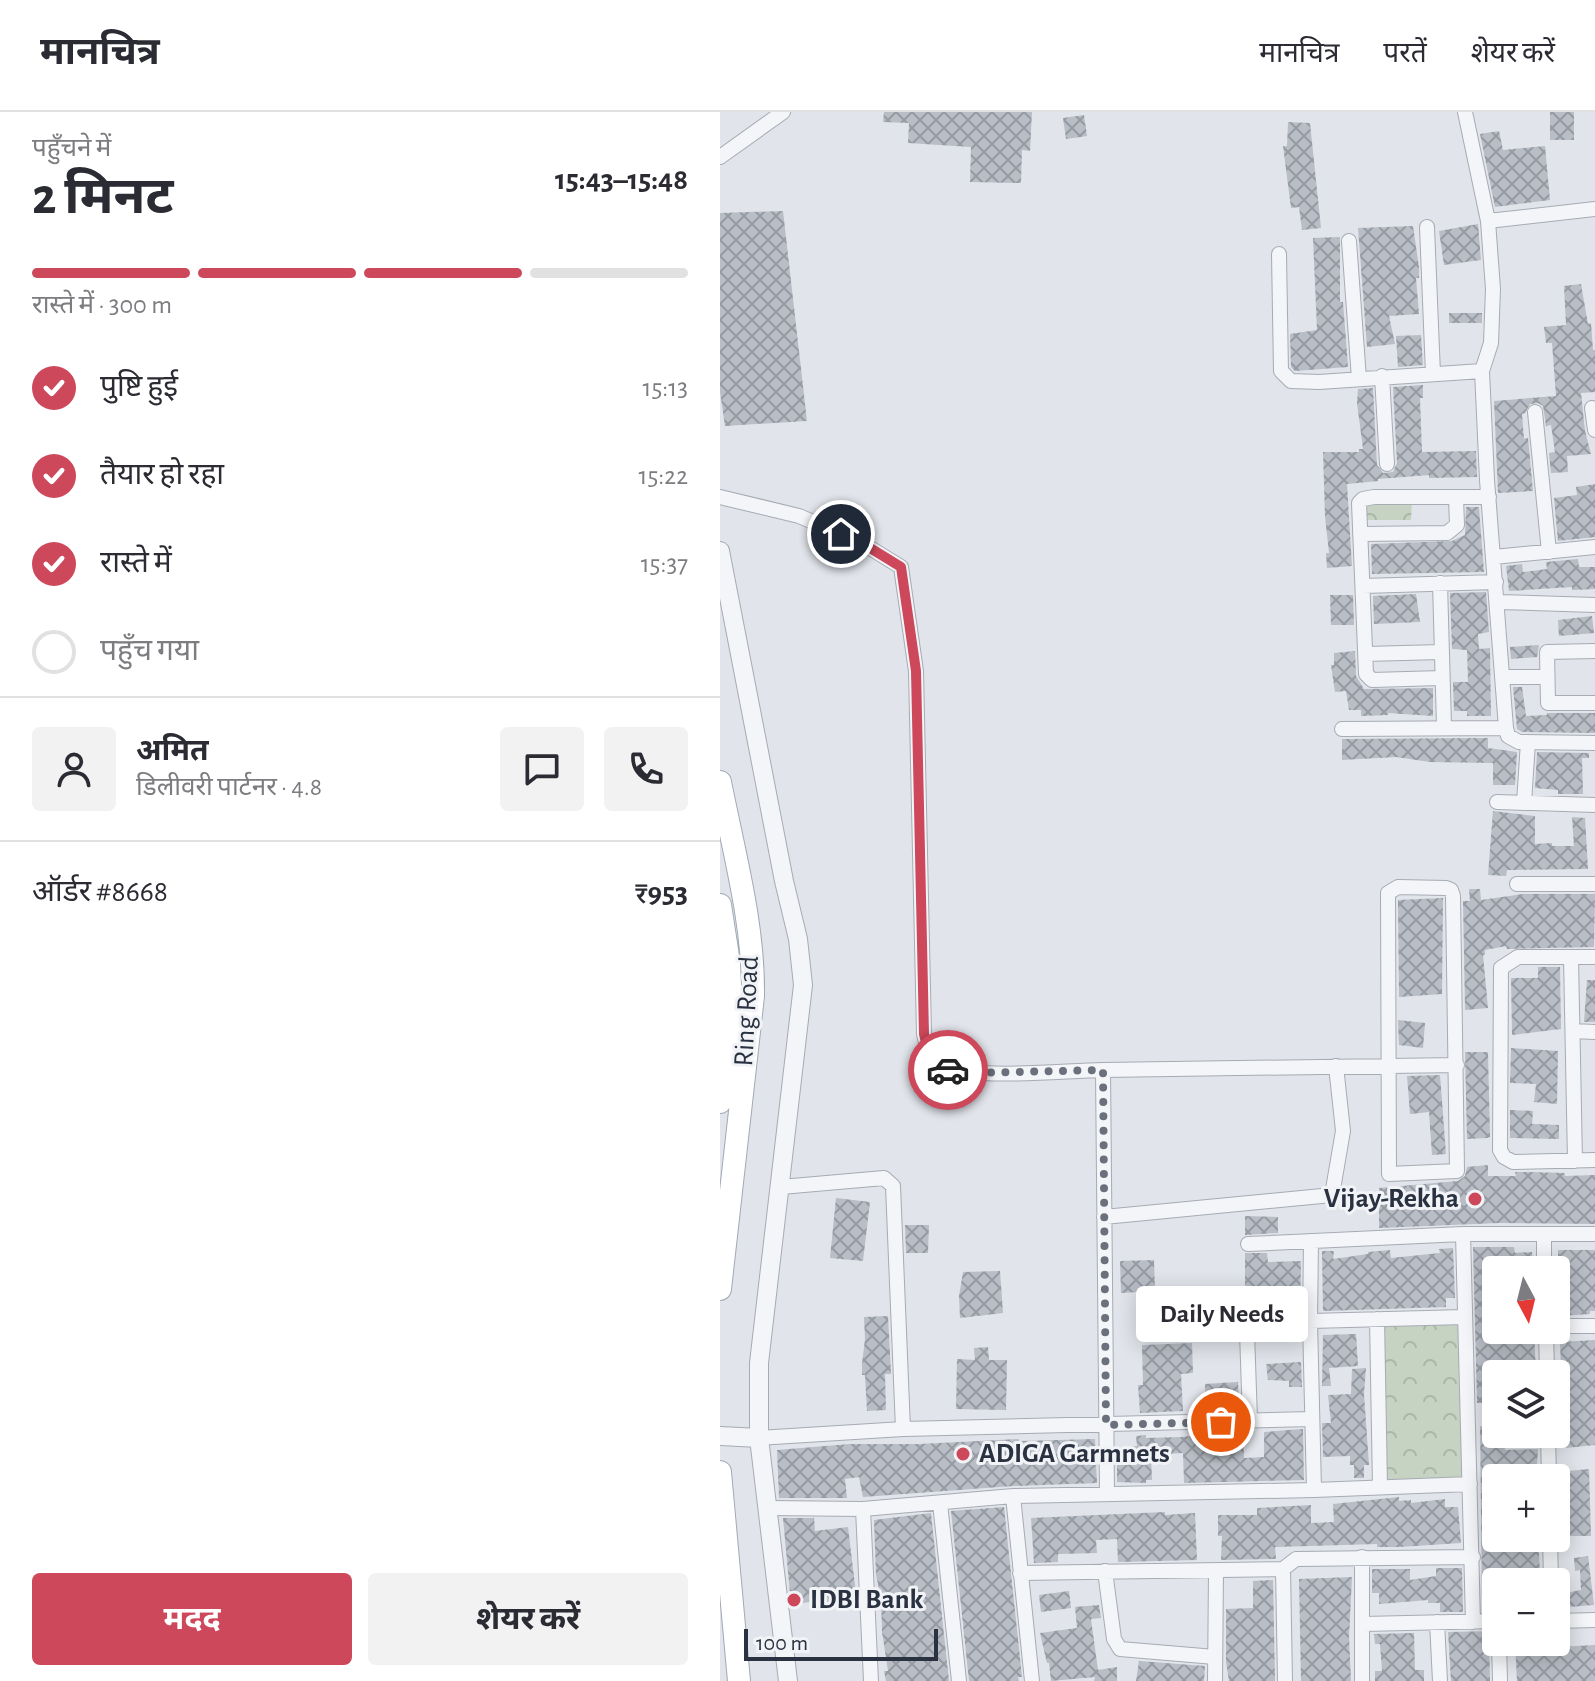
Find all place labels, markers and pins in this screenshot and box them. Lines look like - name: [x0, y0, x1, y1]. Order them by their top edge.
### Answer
- pin: [807, 500, 875, 568]
- place label: Vijay-Rekha: [1324, 1185, 1459, 1213]
- marker: Vijay-Rekha: [1466, 1190, 1484, 1208]
- callout: Daily Needs: [1135, 1286, 1307, 1342]
- pin: [1187, 1388, 1255, 1456]
- place label: ADIGA Garmnets: [979, 1440, 1170, 1468]
- marker: ADIGA Garmnets: [954, 1445, 972, 1463]
- place label: IDBI Bank: [810, 1586, 923, 1614]
- marker: IDBI Bank: [785, 1591, 803, 1609]

